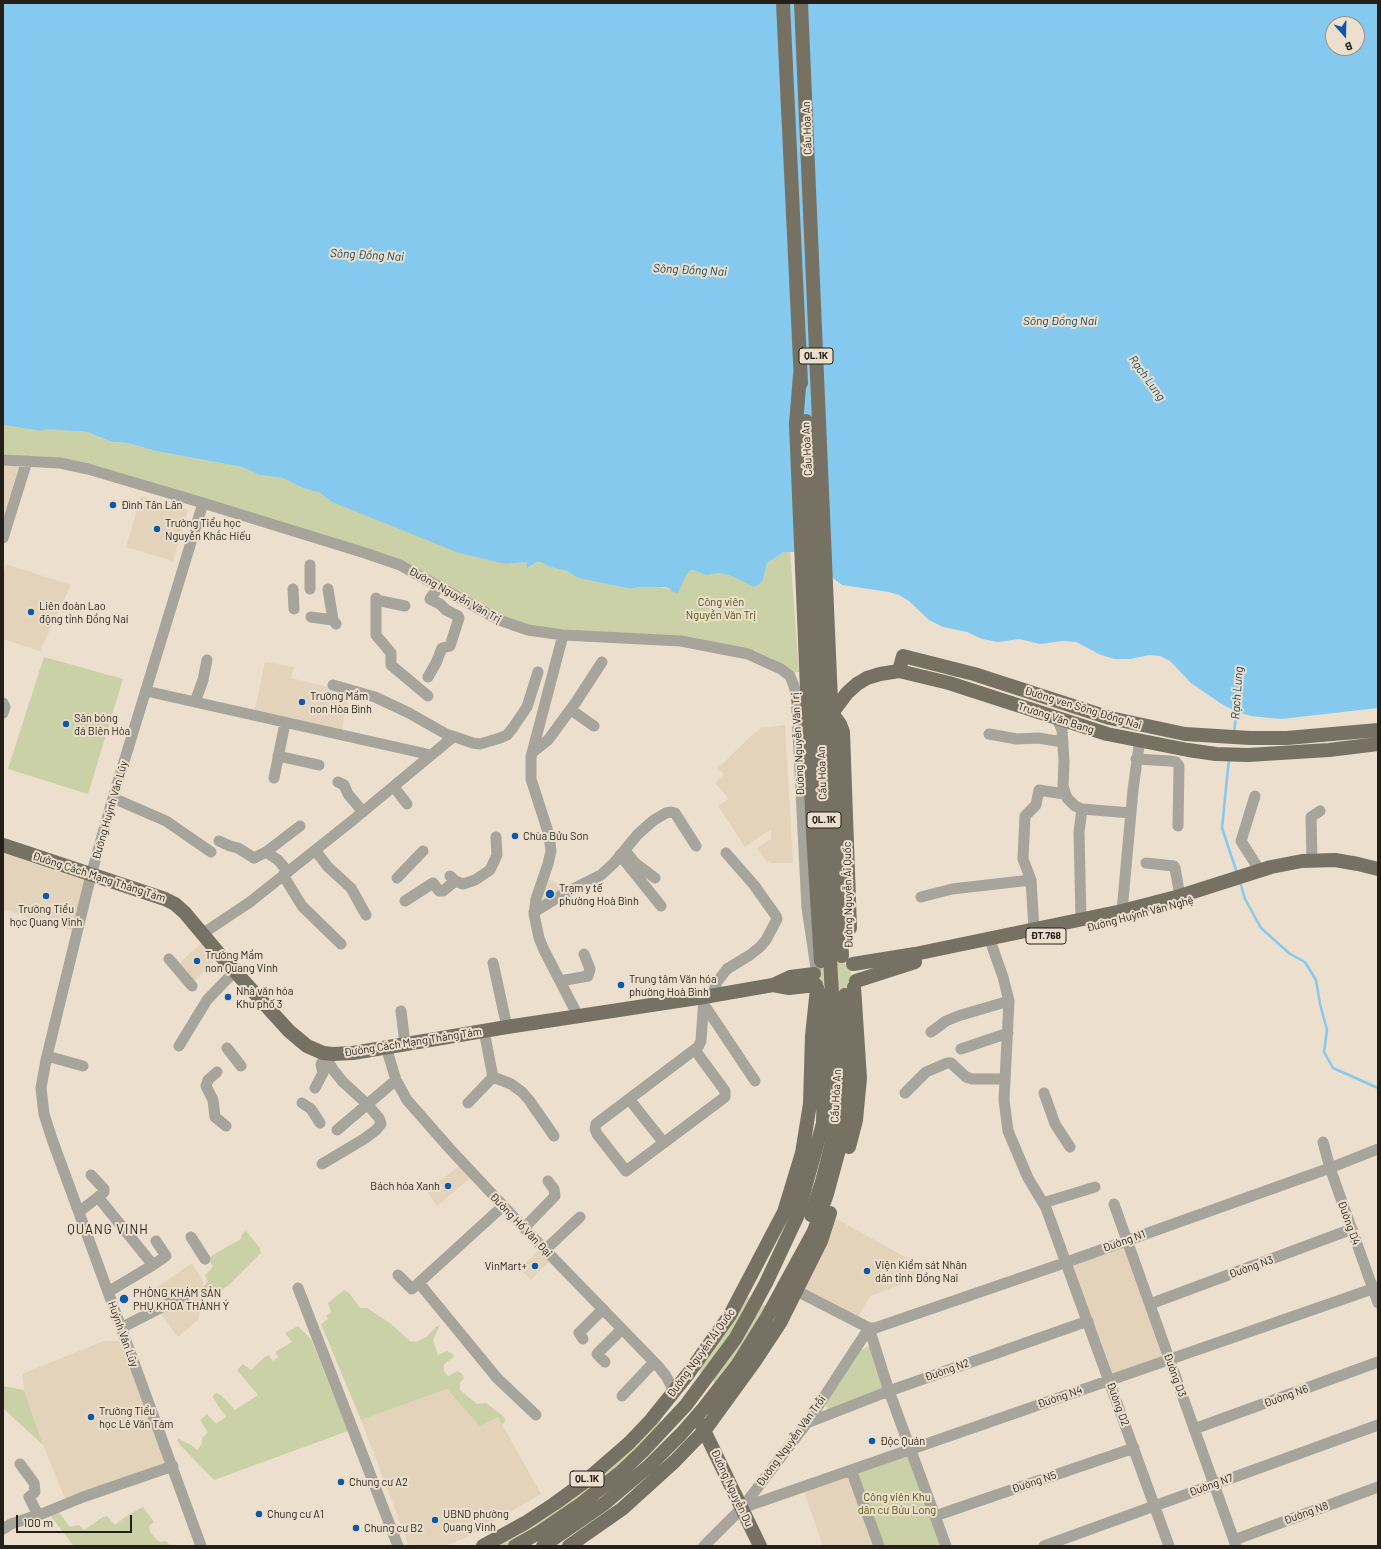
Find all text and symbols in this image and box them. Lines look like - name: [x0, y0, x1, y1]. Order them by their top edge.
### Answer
- north arrow: [1325, 16, 1365, 56]
- text: B: [1344, 40, 1354, 54]
- street label: Cầu Hóa An: [799, 101, 815, 155]
- water label: Sông Đồng Nai: [330, 246, 404, 264]
- water label: Sông Đồng Nai: [653, 261, 727, 279]
- water label: Sông Đồng Nai: [1023, 314, 1097, 328]
- road number: QL.1K: [799, 348, 833, 364]
- water label: Rạch Lung: [1126, 352, 1168, 404]
- street label: Cầu Hóa An: [799, 422, 815, 476]
- place label: Đình Tân Lân: [121, 498, 183, 512]
- marker: Đình Tân Lân: [108, 500, 118, 510]
- place label: Trường Tiểu học Nguyễn Khắc Hiếu: [165, 516, 251, 542]
- marker: Trường Tiểu học Nguyễn Khắc Hiếu: [152, 524, 162, 534]
- street label: Đường Nguyễn Văn Trị: [407, 564, 503, 626]
- park label: Công viên Nguyễn Văn Trị: [686, 595, 756, 621]
- place label: Liên đoàn Lao động tỉnh Đồng Nai: [39, 599, 129, 625]
- marker: Liên đoàn Lao động tỉnh Đồng Nai: [26, 607, 36, 617]
- water label: Rạch Lung: [1228, 666, 1246, 720]
- street label: Đường ven Sông Đồng Nai: [1023, 684, 1143, 732]
- place label: Trường Mầm non Hòa Bình: [310, 689, 372, 715]
- street label: Đường Nguyễn Văn Trị: [789, 692, 807, 796]
- marker: Trường Mầm non Hòa Bình: [297, 697, 307, 707]
- street label: Trương Văn Bang: [1016, 699, 1096, 737]
- place label: Sân bóng đá Biên Hòa: [74, 711, 130, 737]
- marker: Sân bóng đá Biên Hòa: [61, 719, 71, 729]
- street label: Cầu Hóa An: [814, 746, 830, 800]
- street label: Đường Huỳnh Văn Lũy: [90, 759, 130, 861]
- road number: QL.1K: [807, 812, 841, 828]
- place label: Chùa Bửu Sơn: [523, 829, 588, 843]
- marker: Chùa Bửu Sơn: [510, 831, 520, 841]
- street label: Đường Nguyễn Ái Quốc: [840, 841, 856, 949]
- street label: Đường Cách Mạng Tháng Tám: [31, 849, 167, 905]
- place label: Trạm y tế phường Hoà Bình: [559, 881, 639, 907]
- marker: Trạm y tế phường Hoà Bình: [544, 888, 556, 900]
- marker: Trường Tiểu học Quang Vinh: [41, 891, 51, 901]
- street label: Đường Huỳnh Văn Nghệ: [1085, 893, 1195, 935]
- place label: Trường Tiểu học Quang Vinh: [10, 902, 82, 928]
- road number: ĐT.768: [1026, 928, 1066, 944]
- place label: Trường Mầm non Quang Vinh: [205, 948, 278, 974]
- marker: Trường Mầm non Quang Vinh: [192, 956, 202, 966]
- place label: Trung tâm Văn hóa phường Hoà Bình: [629, 972, 717, 998]
- marker: Trung tâm Văn hóa phường Hoà Bình: [616, 980, 626, 990]
- place label: Nhà văn hóa Khu phố 3: [236, 984, 293, 1010]
- marker: Nhà văn hóa Khu phố 3: [223, 992, 233, 1002]
- street label: Đường Cách Mạng Tháng Tám: [343, 1025, 483, 1059]
- street label: Cầu Hóa An: [828, 1069, 844, 1123]
- place label: Bách hóa Xanh: [370, 1179, 440, 1193]
- marker: Bách hóa Xanh: [443, 1181, 453, 1191]
- street label: Đường Hồ Văn Đại: [487, 1190, 555, 1260]
- street label: Đường D4: [1335, 1199, 1363, 1247]
- district label: QUANG VINH: [67, 1222, 149, 1238]
- street label: Đường N1: [1101, 1227, 1147, 1255]
- street label: Đường N3: [1227, 1253, 1275, 1281]
- place label: Viện Kiểm sát Nhân dân tỉnh Đồng Nai: [875, 1258, 967, 1284]
- place label: VinMart+: [485, 1259, 527, 1273]
- marker: VinMart+: [530, 1261, 540, 1271]
- marker: Viện Kiểm sát Nhân dân tỉnh Đồng Nai: [862, 1266, 872, 1276]
- place label: PHÒNG KHÁM SẢN PHỤ KHOA THÀNH Ý: [133, 1286, 229, 1312]
- marker: PHÒNG KHÁM SẢN PHỤ KHOA THÀNH Ý: [118, 1293, 130, 1305]
- street label: Huỳnh Văn Lũy: [105, 1299, 141, 1369]
- street label: Đường Nguyễn Ái Quốc: [664, 1306, 738, 1400]
- street label: Đường D3: [1161, 1351, 1189, 1399]
- street label: Đường N2: [923, 1356, 971, 1384]
- street label: Đường D2: [1104, 1380, 1132, 1428]
- street label: Đường N6: [1262, 1382, 1310, 1410]
- street label: Đường N4: [1036, 1383, 1084, 1411]
- street label: Đường Nguyễn Văn Trỗi: [754, 1393, 828, 1489]
- place label: Trường Tiểu học Lê Văn Tám: [99, 1404, 173, 1430]
- marker: Trường Tiểu học Lê Văn Tám: [86, 1412, 96, 1422]
- place label: Độc Quán: [880, 1434, 925, 1448]
- marker: Độc Quán: [867, 1436, 877, 1446]
- street label: Đường Nguyễn Du: [708, 1447, 756, 1529]
- street label: Đường N5: [1010, 1468, 1058, 1496]
- road number: QL.1K: [570, 1471, 604, 1487]
- street label: Đường N7: [1187, 1471, 1235, 1499]
- place label: Chung cư A2: [349, 1475, 408, 1489]
- marker: Chung cư A2: [336, 1477, 346, 1487]
- park label: Công viên Khu dân cư Bửu Long: [858, 1490, 936, 1516]
- street label: Đường N8: [1282, 1499, 1330, 1527]
- scale bar: [18, 1507, 134, 1533]
- place label: Chung cư A1: [267, 1507, 324, 1521]
- place label: UBND phường Quang Vinh: [443, 1507, 509, 1533]
- marker: Chung cư A1: [254, 1509, 264, 1519]
- text: 100 m: [23, 1515, 53, 1529]
- marker: UBND phường Quang Vinh: [430, 1515, 440, 1525]
- place label: Chung cư B2: [364, 1521, 423, 1535]
- marker: Chung cư B2: [351, 1523, 361, 1533]

